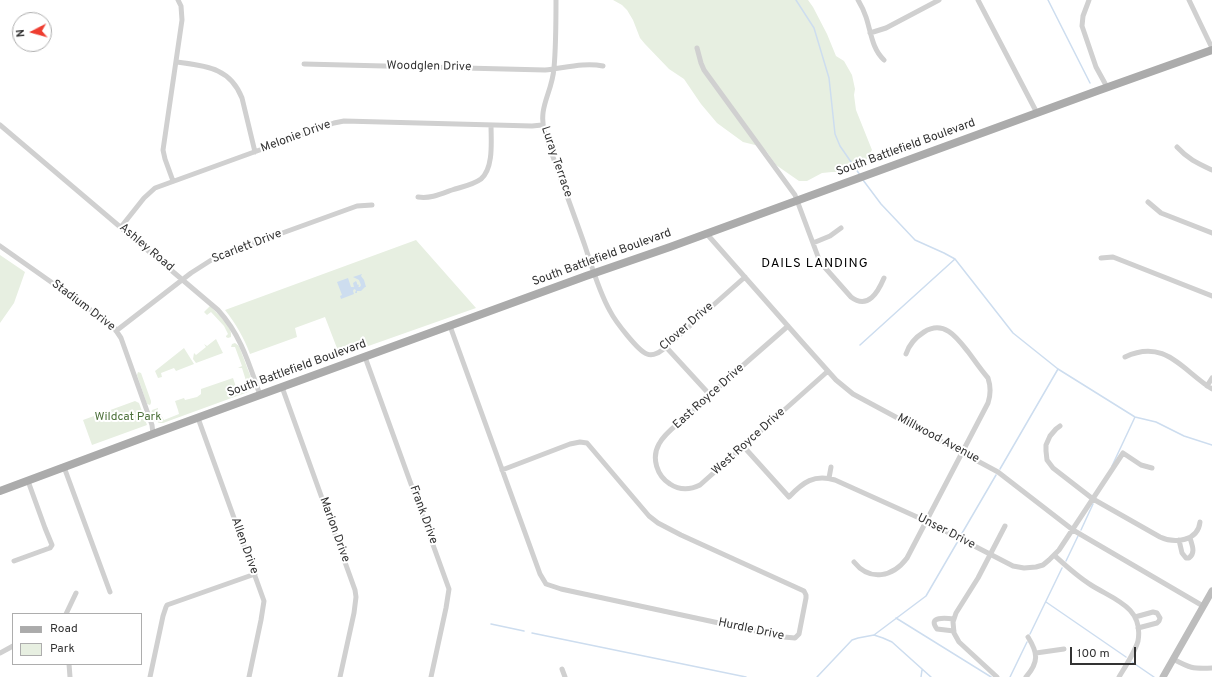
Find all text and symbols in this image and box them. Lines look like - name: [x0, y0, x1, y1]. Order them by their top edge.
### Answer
- north arrow: [12, 12, 52, 52]
- text: N: [14, 28, 28, 38]
- street label: Woodglen Drive: [386, 59, 472, 75]
- street label: South Battlefield Boulevard: [835, 116, 977, 180]
- street label: Melonie Drive: [259, 118, 333, 156]
- street label: Luray Terrace: [537, 125, 575, 199]
- street label: Ashley Road: [116, 221, 176, 275]
- street label: South Battlefield Boulevard: [531, 226, 673, 290]
- street label: Scarlett Drive: [210, 227, 284, 267]
- district label: DAILS LANDING: [761, 256, 869, 272]
- street label: Stadium Drive: [48, 277, 118, 335]
- street label: Clover Drive: [657, 300, 717, 354]
- street label: South Battlefield Boulevard: [226, 337, 368, 401]
- street label: East Royce Drive: [670, 361, 748, 433]
- street label: West Royce Drive: [709, 405, 789, 479]
- park label: Wildcat Park: [94, 411, 162, 425]
- street label: Millwood Avenue: [894, 411, 982, 467]
- street label: Frank Drive: [406, 484, 440, 546]
- street label: Marion Drive: [316, 496, 352, 564]
- street label: Unser Drive: [915, 511, 977, 553]
- street label: Allen Drive: [227, 516, 261, 576]
- legend: [12, 613, 142, 665]
- street label: Hurdle Drive: [717, 616, 785, 644]
- text: Road: [50, 621, 78, 637]
- scale bar: [1072, 639, 1138, 665]
- text: Park: [50, 641, 75, 657]
- text: 100 m: [1077, 646, 1110, 662]

